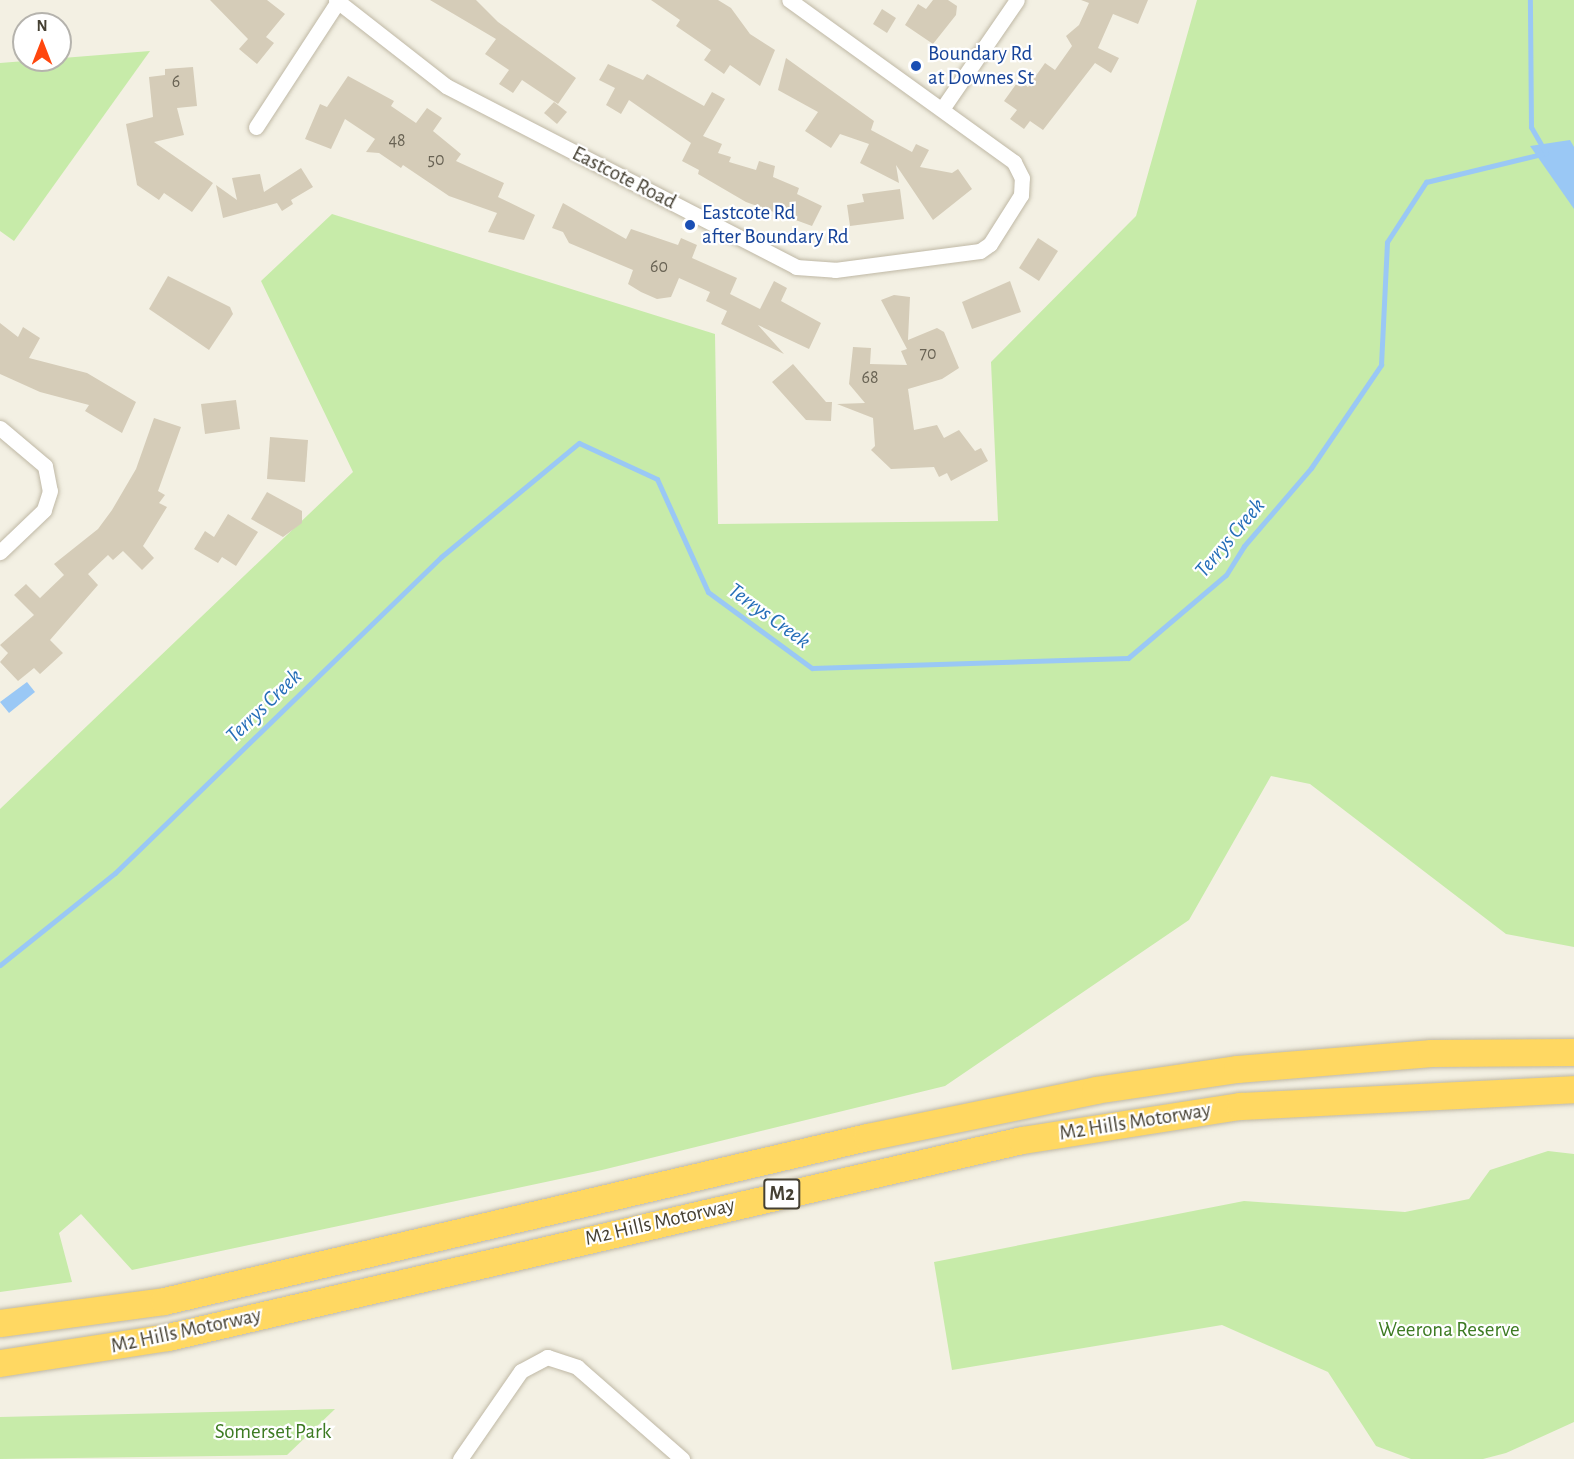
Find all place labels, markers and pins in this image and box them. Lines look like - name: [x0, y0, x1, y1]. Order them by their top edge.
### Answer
- place label: Boundary Rd at Downes St: [928, 41, 1034, 91]
- marker: Boundary Rd at Downes St: [909, 59, 923, 73]
- place label: Eastcote Rd after Boundary Rd: [702, 200, 849, 250]
- marker: Eastcote Rd after Boundary Rd: [683, 218, 697, 232]

